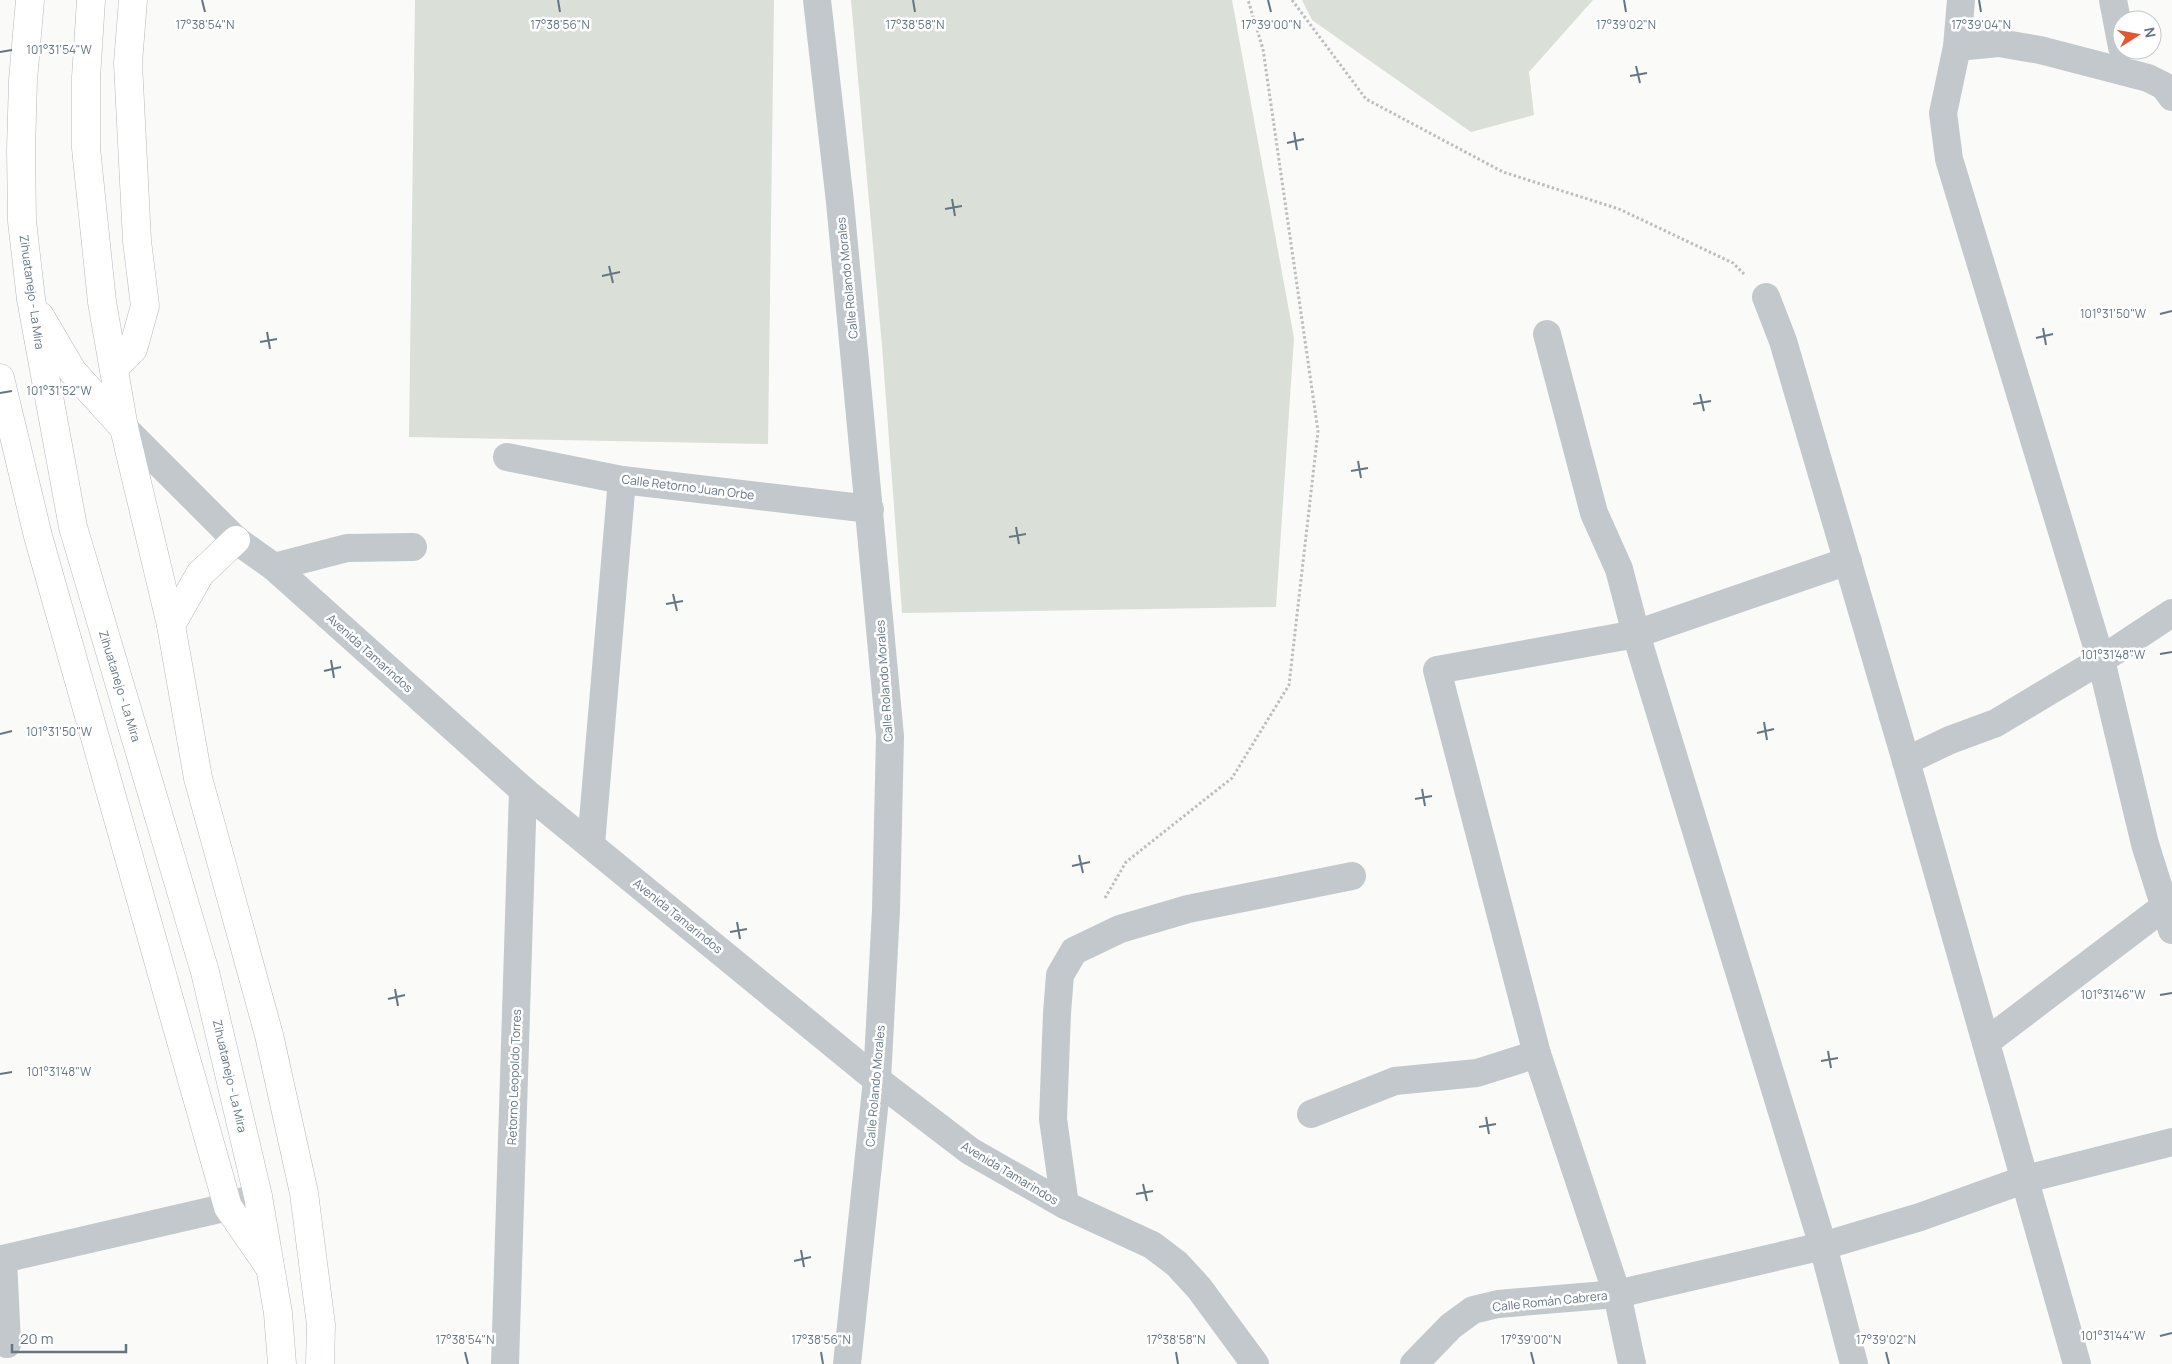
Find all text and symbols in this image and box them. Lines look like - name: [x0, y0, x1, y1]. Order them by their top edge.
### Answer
- north arrow: [2112, 10, 2162, 60]
- text: 17°38'54"N: [176, 16, 234, 33]
- text: 17°38'56"N: [530, 16, 590, 33]
- text: 17°38'58"N: [885, 16, 945, 33]
- text: 17°39'00"N: [1241, 16, 1301, 33]
- text: 17°39'02"N: [1596, 16, 1656, 33]
- text: 17°39'04"N: [1951, 16, 2011, 33]
- text: N: [2140, 26, 2161, 39]
- text: 101°31'54"W: [26, 41, 93, 58]
- street label: Calle Rolando Morales: [832, 216, 862, 340]
- street label: Zihuatanejo - La Mira: [16, 234, 48, 350]
- text: 101°31'50"W: [2080, 305, 2147, 322]
- text: 101°31'52"W: [26, 382, 92, 399]
- street label: Calle Retorno Juan Orbe: [621, 470, 755, 504]
- street label: Avenida Tamarindos: [323, 610, 417, 696]
- street label: Calle Rolando Morales: [871, 619, 897, 743]
- street label: Zihuatanejo - La Mira: [95, 628, 145, 744]
- text: 101°31'48"W: [2081, 646, 2146, 663]
- text: 101°31'50"W: [26, 723, 93, 740]
- street label: Avenida Tamarindos: [630, 875, 726, 957]
- text: 101°31'46"W: [2081, 986, 2146, 1003]
- street label: Retorno Leopoldo Torres: [503, 1009, 525, 1145]
- street label: Zihuatanejo - La Mira: [209, 1018, 251, 1134]
- street label: Calle Rolando Morales: [861, 1024, 889, 1148]
- text: 101°31'48"W: [27, 1063, 92, 1080]
- street label: Avenida Tamarindos: [958, 1137, 1062, 1209]
- street label: Calle Román Cabrera: [1492, 1287, 1608, 1315]
- scale bar: [12, 1322, 126, 1354]
- text: 101°31'44"W: [2081, 1327, 2146, 1344]
- text: 20 m: [20, 1328, 53, 1349]
- text: 17°38'54"N: [436, 1331, 494, 1348]
- text: 17°38'56"N: [791, 1331, 851, 1348]
- text: 17°38'58"N: [1146, 1331, 1206, 1348]
- text: 17°39'00"N: [1501, 1331, 1561, 1348]
- text: 17°39'02"N: [1856, 1331, 1916, 1348]

